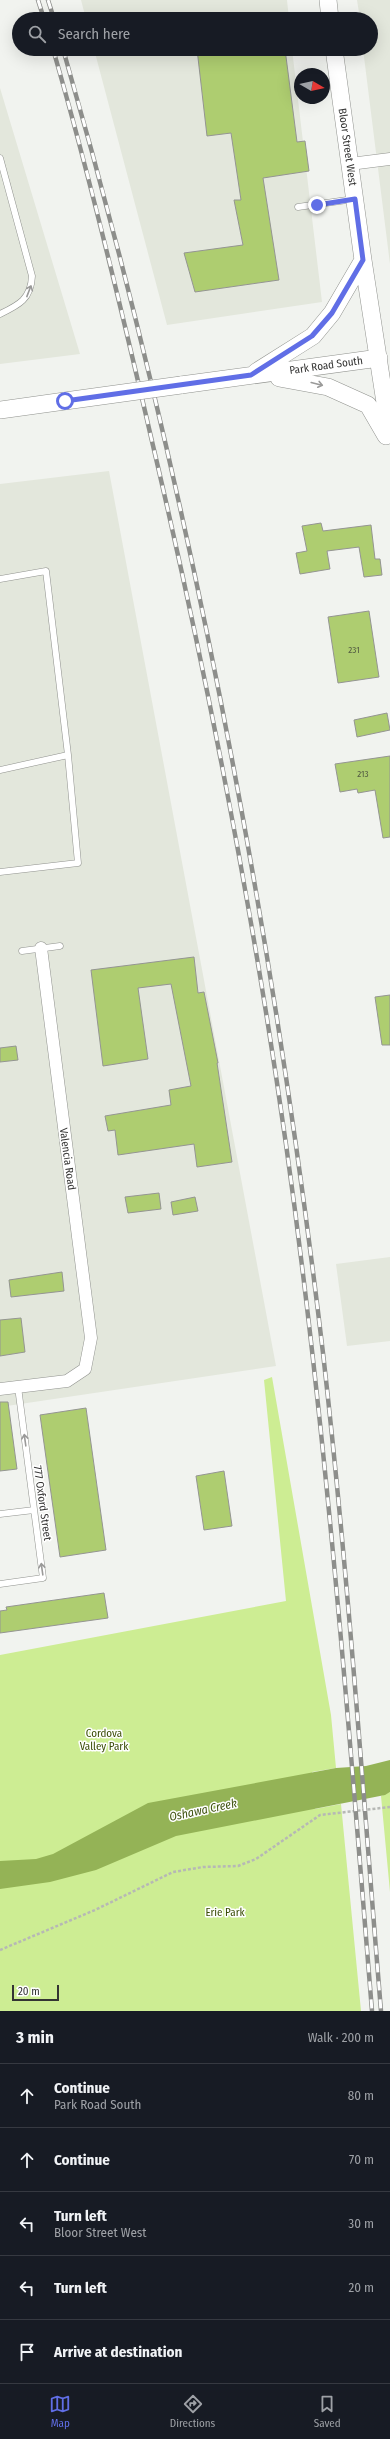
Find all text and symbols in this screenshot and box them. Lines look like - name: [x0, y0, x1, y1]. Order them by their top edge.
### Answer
- search box: [12, 12, 378, 56]
- icon: search: [26, 23, 48, 45]
- text: Search here: [58, 25, 130, 43]
- north arrow: [294, 68, 330, 104]
- street label: Bloor Street West: [336, 107, 359, 187]
- route end: [308, 196, 326, 214]
- one-way arrow: [26, 284, 33, 297]
- street label: Park Road South: [289, 354, 364, 377]
- one-way arrow: [311, 381, 324, 389]
- route start: [56, 392, 74, 410]
- house number: 231: [348, 645, 360, 655]
- house number: 213: [357, 769, 369, 779]
- street label: Valencia Road: [57, 1127, 78, 1191]
- one-way arrow: [21, 1434, 29, 1447]
- street label: 777 Oxford Street: [31, 1465, 54, 1542]
- one-way arrow: [38, 1563, 46, 1576]
- park label: Cordova Valley Park: [80, 1727, 129, 1753]
- water label: Oshawa Creek: [168, 1796, 238, 1824]
- park label: Erie Park: [205, 1906, 245, 1919]
- scale bar: [12, 1983, 59, 2002]
- text: 20 m: [18, 1985, 40, 1998]
- text: 3 min: [16, 2027, 54, 2048]
- text: Walk · 200 m: [308, 2030, 374, 2045]
- text: Continue: [54, 2079, 110, 2097]
- icon: ahead: [16, 2085, 38, 2107]
- text: 80 m: [348, 2088, 374, 2103]
- text: Park Road South: [54, 2097, 141, 2112]
- icon: ahead: [16, 2149, 38, 2171]
- text: Continue: [54, 2151, 110, 2169]
- text: 70 m: [349, 2152, 374, 2167]
- text: Turn left: [54, 2207, 107, 2225]
- icon: left: [16, 2213, 38, 2235]
- text: 30 m: [348, 2216, 374, 2231]
- text: Bloor Street West: [54, 2225, 147, 2240]
- icon: left: [16, 2277, 38, 2299]
- text: Turn left: [54, 2279, 107, 2297]
- text: 20 m: [348, 2280, 374, 2295]
- icon: arrive: [16, 2341, 38, 2363]
- text: Arrive at destination: [54, 2343, 182, 2361]
- tab: Map: [49, 2393, 71, 2430]
- tab: Directions: [170, 2393, 215, 2430]
- tab: Saved: [314, 2393, 341, 2430]

